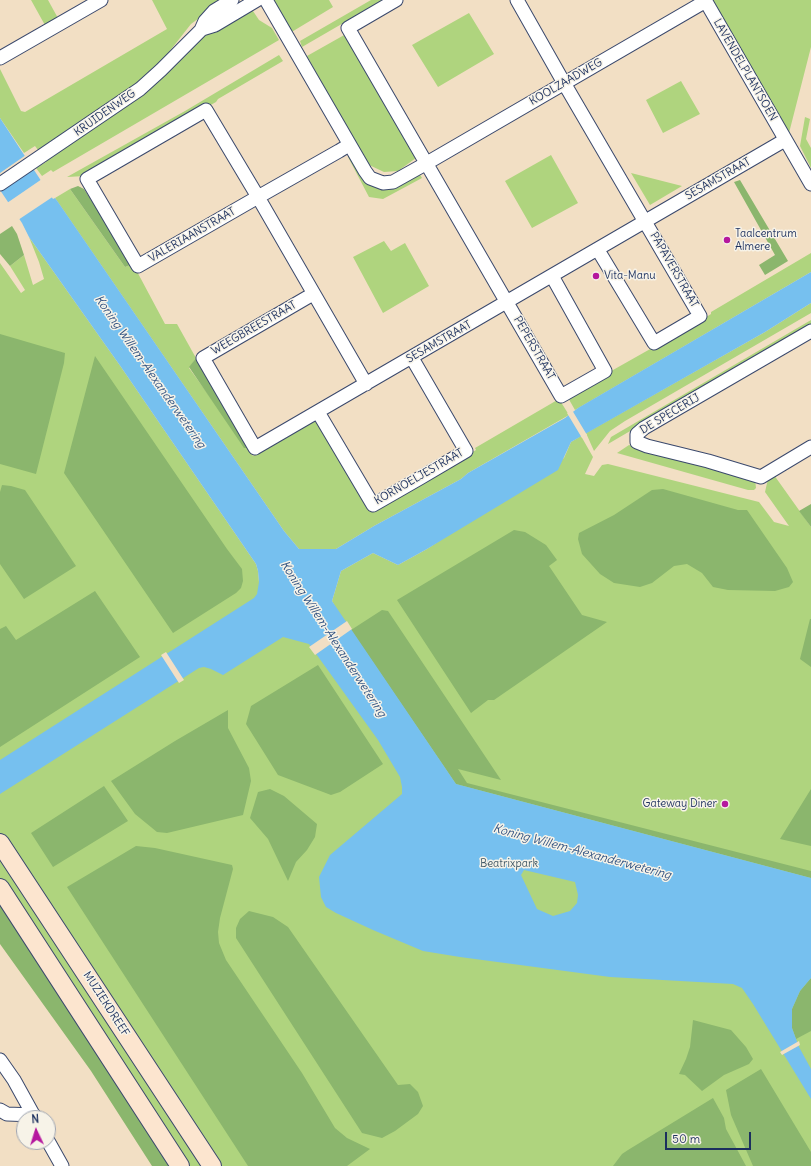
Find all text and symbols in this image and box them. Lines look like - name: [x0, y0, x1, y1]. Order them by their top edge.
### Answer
- street label: LAVENDELPLANTSOEN: [710, 17, 780, 123]
- street label: KOOLZAADWEG: [527, 56, 605, 108]
- street label: KRUIDENWEG: [72, 87, 138, 139]
- street label: SESAMSTRAAT: [683, 155, 753, 203]
- street label: VALERIAANSTRAAT: [146, 205, 238, 265]
- place label: Taalcentrum Almere: [735, 227, 797, 253]
- street label: PAPAVERSTRAAT: [647, 230, 701, 310]
- marker: Taalcentrum Almere: [722, 235, 732, 245]
- place label: Vita-Manu: [604, 269, 656, 283]
- marker: Vita-Manu: [591, 271, 601, 281]
- water label: Koning Willem-Alexanderwetering: [92, 293, 208, 451]
- street label: WEEGBREESTRAAT: [209, 298, 299, 358]
- street label: PEPERSTRAAT: [510, 314, 558, 382]
- street label: SESAMSTRAAT: [404, 318, 474, 366]
- street label: DE SPECERIJ: [638, 391, 702, 437]
- street label: KORNOELJESTRAAT: [372, 446, 466, 508]
- water label: Koning Willem-Alexanderwetering: [277, 558, 389, 720]
- place label: Gateway Diner: [642, 797, 717, 811]
- marker: Gateway Diner: [720, 799, 730, 809]
- water label: Koning Willem-Alexanderwetering: [492, 821, 672, 883]
- park label: Beatrixpark: [480, 857, 538, 871]
- street label: MUZIEKDREEF: [80, 969, 132, 1039]
- north arrow: [16, 1110, 56, 1150]
- text: N: [31, 1112, 40, 1126]
- scale bar: [667, 1124, 753, 1150]
- text: 50 m: [672, 1131, 700, 1146]

